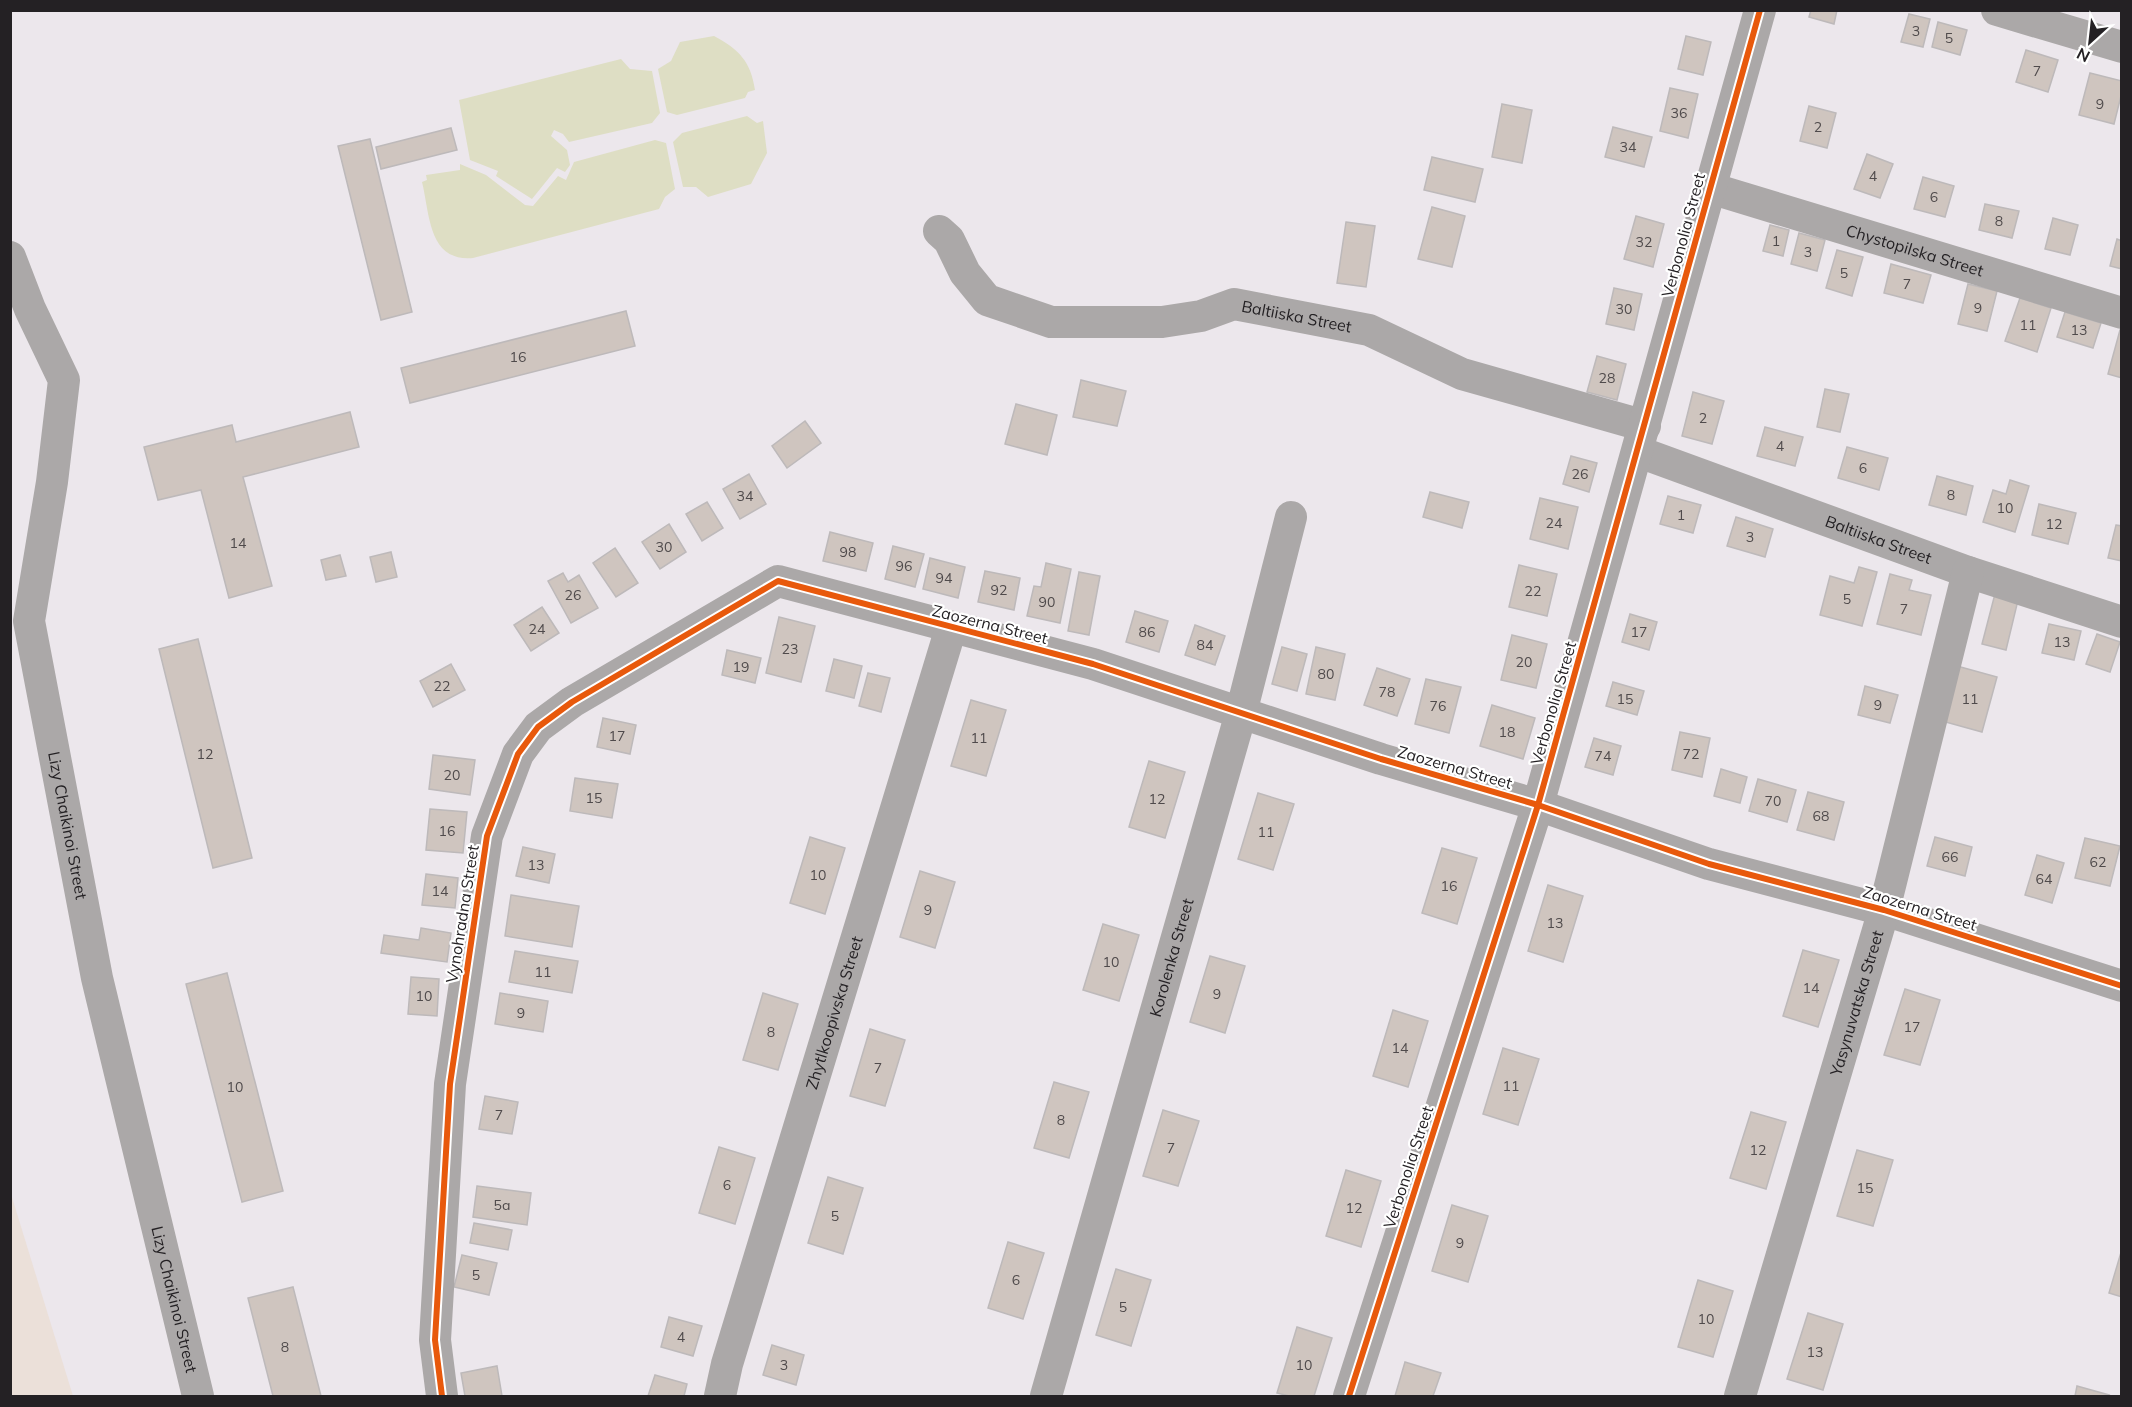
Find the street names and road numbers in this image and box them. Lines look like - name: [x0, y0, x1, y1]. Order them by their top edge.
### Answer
- street label: Verbonolia Street: [1657, 170, 1709, 299]
- street label: Chystopilska Street: [1844, 220, 1986, 281]
- street label: Baltiiska Street: [1240, 296, 1354, 337]
- street label: Baltiiska Street: [1823, 511, 1935, 568]
- street label: Zaozerna Street: [930, 600, 1050, 648]
- street label: Verbonolia Street: [1526, 639, 1580, 767]
- street label: Zaozerna Street: [1395, 741, 1515, 793]
- street label: Lizy Chaikinoi Street: [44, 750, 92, 901]
- street label: Vynohradna Street: [441, 843, 483, 984]
- street label: Zaozerna Street: [1861, 881, 1980, 935]
- street label: Korolenka Street: [1145, 896, 1198, 1019]
- street label: Yasynuvatska Street: [1825, 927, 1888, 1079]
- street label: Zhytlkoopivska Street: [801, 933, 867, 1092]
- street label: Verbonolia Street: [1379, 1103, 1437, 1231]
- street label: Lizy Chaikinoi Street: [147, 1224, 202, 1375]

